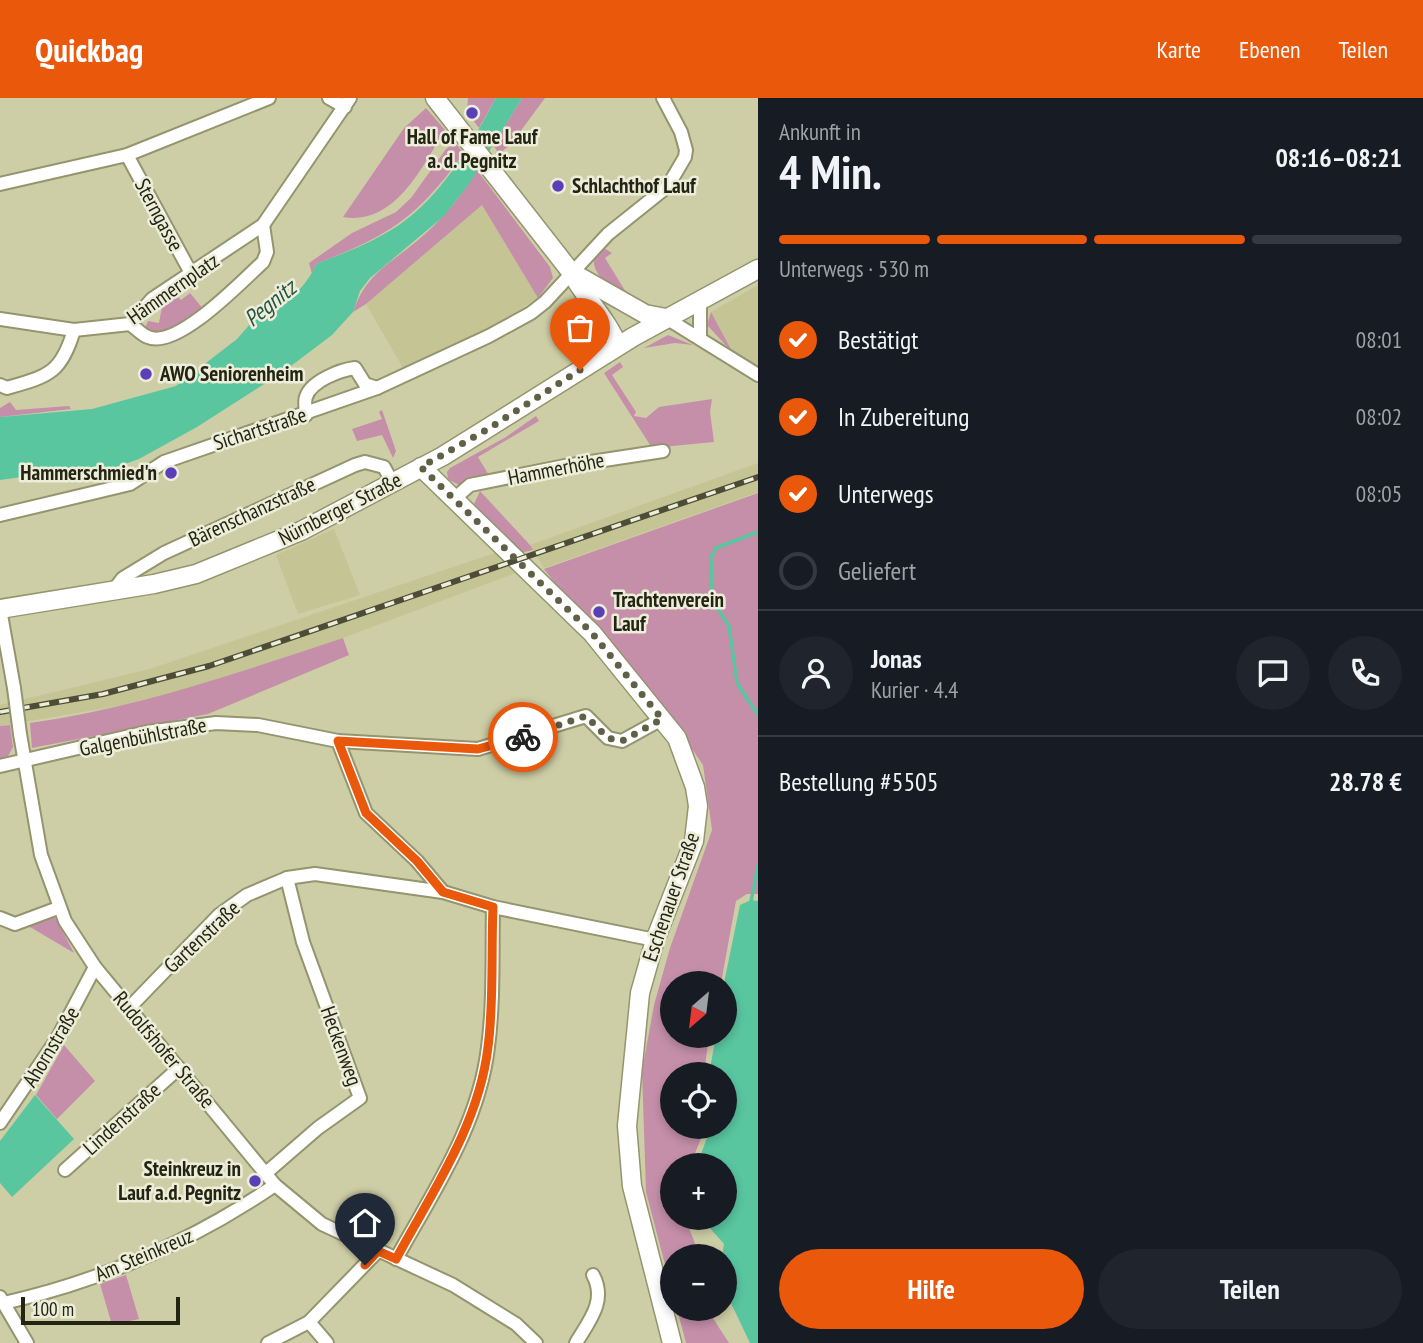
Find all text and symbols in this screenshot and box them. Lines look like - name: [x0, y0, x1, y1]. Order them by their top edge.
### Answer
- text: Quickbag: [35, 28, 143, 71]
- text: Karte: [1157, 34, 1201, 65]
- text: Ebenen: [1239, 34, 1301, 65]
- text: Teilen: [1339, 34, 1388, 65]
- marker: Hall of Fame Lauf a. d. Pegnitz: [464, 105, 480, 121]
- text: Ankunft in: [779, 117, 861, 146]
- place label: Hall of Fame Lauf a. d. Pegnitz: [407, 123, 539, 174]
- text: 08:16–08:21: [1275, 141, 1402, 174]
- text: 4 Min.: [779, 142, 882, 202]
- place label: Schlachthof Lauf: [572, 172, 697, 199]
- street label: Sterngasse: [129, 174, 190, 256]
- marker: Schlachthof Lauf: [550, 178, 566, 194]
- street label: Hämmernplatz: [121, 247, 224, 330]
- text: Unterwegs · 530 m: [779, 254, 929, 283]
- water label: Pegnitz: [238, 271, 304, 332]
- pin: [550, 298, 610, 370]
- icon: bag: [561, 309, 599, 347]
- icon: check: [779, 321, 817, 359]
- text: Bestätigt: [838, 323, 919, 356]
- text: 08:01: [1356, 325, 1402, 354]
- place label: AWO Seniorenheim: [159, 360, 303, 387]
- marker: AWO Seniorenheim: [138, 366, 154, 382]
- icon: check: [779, 398, 817, 436]
- text: In Zubereitung: [838, 400, 969, 433]
- street label: Sichartstraße: [210, 401, 310, 456]
- text: 08:02: [1356, 402, 1402, 431]
- street label: Hammerhöhe: [505, 446, 606, 491]
- place label: Hammerschmied'n: [20, 459, 157, 486]
- marker: Hammerschmied'n: [163, 465, 179, 481]
- street label: Nürnberger Straße: [274, 466, 406, 551]
- street label: Bärenschanzstraße: [184, 470, 320, 553]
- icon: check: [779, 475, 817, 513]
- text: Unterwegs: [838, 477, 933, 510]
- text: 08:05: [1356, 479, 1402, 508]
- text: Geliefert: [838, 554, 916, 587]
- place label: Trachtenverein Lauf: [613, 586, 724, 637]
- marker: Trachtenverein Lauf: [591, 604, 607, 620]
- button: person: [779, 636, 853, 710]
- button: chat: [1236, 636, 1310, 710]
- button: phone: [1328, 636, 1402, 710]
- text: Jonas: [871, 642, 922, 675]
- text: Kurier · 4.4: [871, 675, 958, 704]
- courier: [488, 702, 558, 772]
- street label: Galgenbühlstraße: [77, 711, 209, 762]
- icon: bike: [504, 718, 542, 756]
- text: Bestellung #5505: [779, 765, 939, 798]
- text: 28.78 €: [1329, 765, 1402, 798]
- street label: Eschenauer Straße: [636, 829, 705, 965]
- street label: Gartenstraße: [158, 895, 245, 979]
- north arrow: [660, 971, 737, 1048]
- map controls: [660, 971, 737, 1321]
- street label: Rudolfshofer Straße: [108, 986, 221, 1114]
- street label: Ahornstraße: [16, 1002, 85, 1092]
- street label: Heckenweg: [315, 1002, 368, 1089]
- button: locate: [660, 1062, 737, 1139]
- street label: Lindenstraße: [77, 1077, 166, 1161]
- button: +: [660, 1153, 737, 1230]
- place label: Steinkreuz in Lauf a.d. Pegnitz: [118, 1155, 241, 1206]
- marker: Steinkreuz in Lauf a.d. Pegnitz: [247, 1173, 263, 1189]
- pin: [335, 1193, 395, 1265]
- icon: home: [346, 1204, 384, 1242]
- street label: Am Steinkreuz: [90, 1222, 197, 1287]
- button: −: [660, 1244, 737, 1321]
- button: Hilfe: [779, 1249, 1084, 1329]
- button: Teilen: [1098, 1249, 1402, 1329]
- scale bar: [21, 1294, 180, 1326]
- text: 100 m: [32, 1297, 74, 1321]

